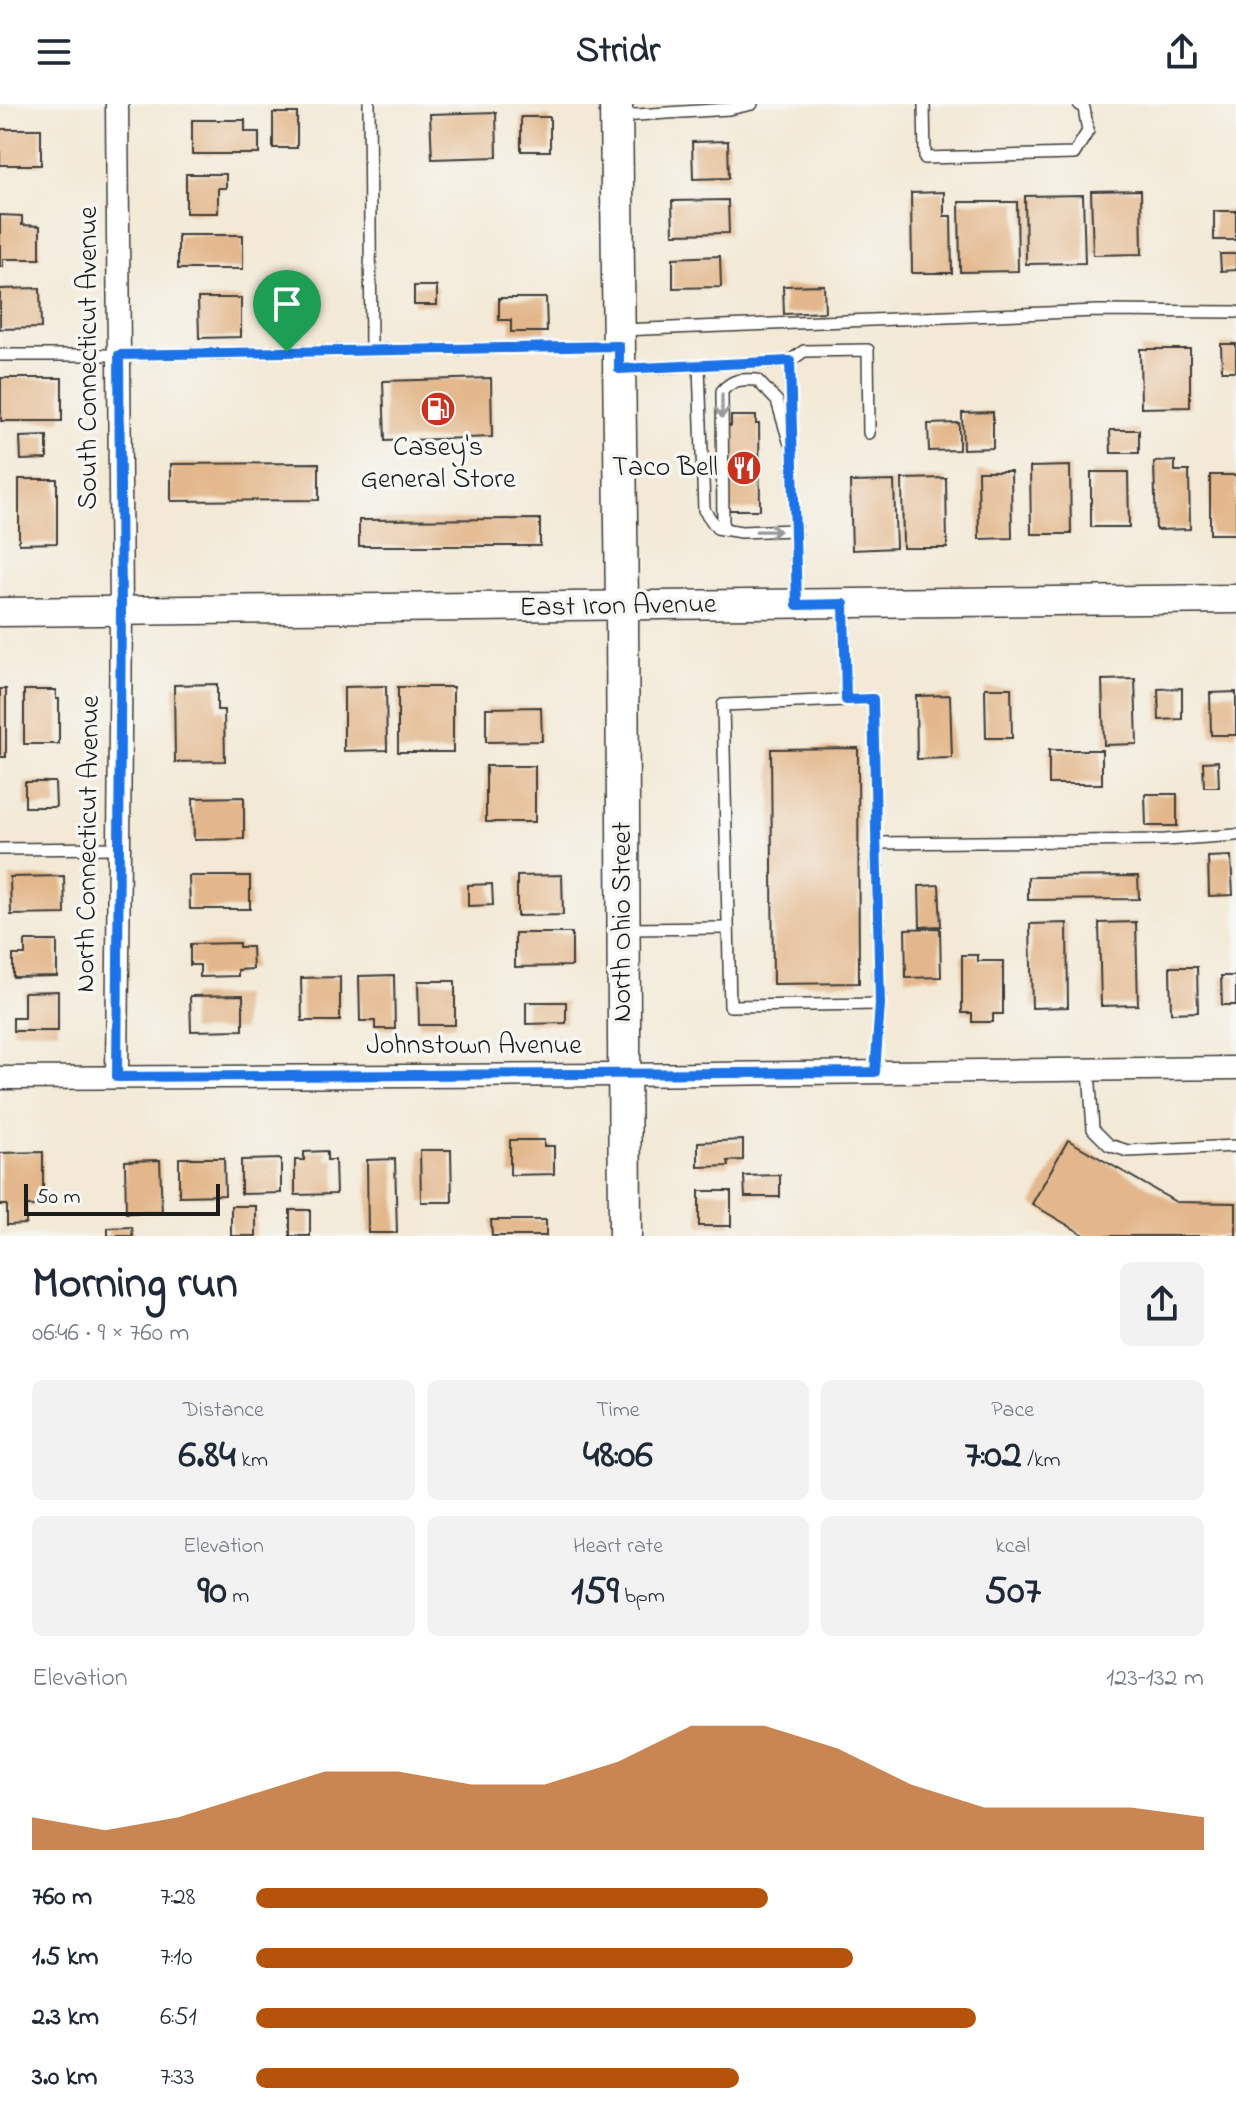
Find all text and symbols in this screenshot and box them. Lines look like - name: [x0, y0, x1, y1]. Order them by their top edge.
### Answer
- text: Stridr: [576, 26, 660, 79]
- icon: menu: [32, 30, 76, 74]
- icon: share: [1160, 30, 1204, 74]
- street label: South Connecticut Avenue: [69, 206, 110, 510]
- pin: [253, 270, 321, 352]
- icon: arrive: [265, 282, 309, 326]
- fuel station icon: Casey's General Store: [419, 390, 457, 428]
- one-way arrow: [714, 392, 730, 419]
- place label: Casey's General Store: [360, 428, 516, 501]
- place label: Taco Bell: [612, 448, 718, 489]
- restaurant icon: Taco Bell: [725, 449, 763, 487]
- one-way arrow: [754, 523, 781, 539]
- street label: East Iron Avenue: [519, 585, 717, 629]
- street label: North Connecticut Avenue: [66, 695, 112, 993]
- street label: North Ohio Street: [603, 822, 644, 1022]
- street label: Johnstown Avenue: [366, 1026, 582, 1067]
- scale bar: [24, 1180, 220, 1216]
- text: 50 m: [36, 1182, 81, 1214]
- text: Morning run: [32, 1253, 238, 1317]
- button: share: [1120, 1262, 1204, 1346]
- text: 06:46 · 9 × 760 m: [32, 1315, 190, 1353]
- text: Distance: [183, 1395, 264, 1427]
- text: Time: [596, 1395, 640, 1427]
- text: Pace: [991, 1395, 1034, 1427]
- text: 6.84: [179, 1427, 236, 1486]
- text: 48:06: [583, 1427, 653, 1486]
- text: 7:02: [965, 1427, 1022, 1486]
- text: km: [236, 1445, 268, 1477]
- text: /km: [1022, 1445, 1061, 1477]
- text: Elevation: [183, 1531, 264, 1563]
- text: Heart rate: [573, 1531, 663, 1563]
- text: kcal: [995, 1531, 1030, 1563]
- text: 90: [197, 1563, 227, 1622]
- text: 159: [571, 1563, 619, 1622]
- text: 507: [984, 1563, 1041, 1622]
- text: m: [227, 1581, 249, 1613]
- text: bpm: [619, 1581, 665, 1613]
- text: Elevation: [32, 1660, 128, 1698]
- text: 123–132 m: [1106, 1660, 1204, 1698]
- text: 760 m: [32, 1879, 92, 1917]
- text: 7:28: [160, 1879, 196, 1917]
- text: 1.5 km: [32, 1939, 99, 1977]
- text: 7:10: [160, 1939, 192, 1977]
- text: 2.3 km: [32, 1999, 99, 2037]
- text: 6:51: [160, 1999, 197, 2037]
- text: 3.0 km: [32, 2059, 97, 2097]
- text: 7:33: [160, 2059, 194, 2097]

